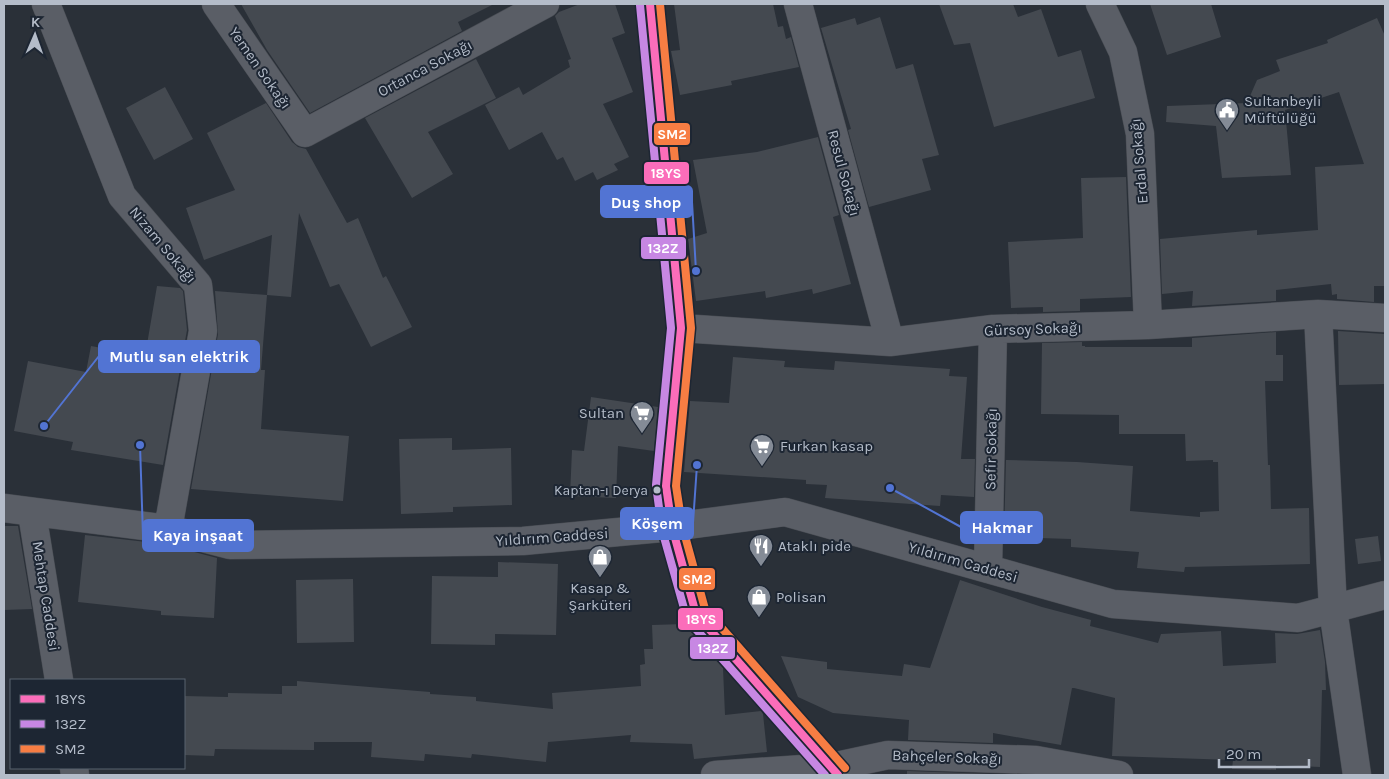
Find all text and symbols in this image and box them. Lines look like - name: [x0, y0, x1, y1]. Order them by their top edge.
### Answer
- north arrow: [10, 10, 60, 60]
- text: K: [31, 14, 41, 31]
- street label: Yemen Sokağı: [225, 23, 295, 113]
- street label: Ortanca Sokağı: [375, 36, 475, 100]
- place label: Sultanbeyli Müftülüğü: [1244, 92, 1322, 127]
- public building icon: Sultanbeyli Müftülüğü: [1214, 97, 1240, 131]
- street label: Erdal Sokağı: [1126, 118, 1152, 204]
- line badge: SM2: [653, 122, 691, 146]
- text: SM2: [657, 126, 687, 143]
- street label: Resul Sokağı: [824, 128, 864, 218]
- line badge: 18YS: [643, 161, 690, 185]
- text: 18YS: [651, 165, 681, 182]
- callout: Duş shop: [601, 186, 692, 217]
- text: Duş shop: [611, 193, 682, 212]
- street label: Nizam Sokağı: [126, 203, 200, 287]
- line badge: 132Z: [640, 236, 687, 260]
- text: 132Z: [648, 240, 678, 257]
- street label: Gürsoy Sokağı: [984, 318, 1082, 340]
- callout: Mutlu san elektrik: [99, 341, 259, 372]
- text: Mutlu san elektrik: [109, 347, 249, 366]
- supermarket icon: Sultan: [629, 400, 655, 434]
- place label: Sultan: [579, 404, 624, 422]
- street label: Sefir Sokağı: [981, 408, 1001, 490]
- supermarket icon: Furkan kasap: [749, 433, 775, 467]
- place label: Furkan kasap: [780, 437, 873, 455]
- place label: Kaptan-ı Derya: [554, 482, 648, 499]
- marker: Kaptan-ı Derya: [652, 485, 662, 495]
- callout: Köşem: [621, 508, 693, 539]
- callout: Hakmar: [961, 512, 1042, 543]
- text: Köşem: [631, 514, 683, 533]
- text: Hakmar: [972, 518, 1033, 537]
- callout: Kaya inşaat: [143, 520, 253, 551]
- street label: Yıldırım Caddesi: [495, 524, 609, 550]
- text: Kaya inşaat: [153, 526, 243, 545]
- restaurant icon: Ataklı pide: [748, 533, 774, 567]
- place label: Ataklı pide: [778, 537, 851, 555]
- street label: Yıldırım Caddesi: [906, 538, 1020, 586]
- street label: Mehtap Caddesi: [28, 540, 64, 652]
- shop icon: Kasap & Şarküteri: [587, 544, 613, 578]
- line badge: SM2: [678, 567, 716, 591]
- text: SM2: [682, 571, 712, 588]
- place label: Kasap & Şarküteri: [568, 579, 632, 614]
- shop icon: Polisan: [746, 584, 772, 618]
- place label: Polisan: [776, 588, 826, 606]
- line badge: 18YS: [677, 607, 724, 631]
- text: 18YS: [686, 611, 716, 628]
- line badge: 132Z: [689, 636, 736, 660]
- text: 132Z: [698, 640, 728, 657]
- legend: [10, 679, 185, 769]
- text: 18YS: [55, 690, 86, 708]
- text: 132Z: [55, 715, 87, 733]
- scale bar: [1219, 736, 1309, 768]
- text: SM2: [55, 740, 85, 758]
- text: 20 m: [1226, 745, 1261, 763]
- street label: Bahçeler Sokağı: [892, 746, 1002, 768]

